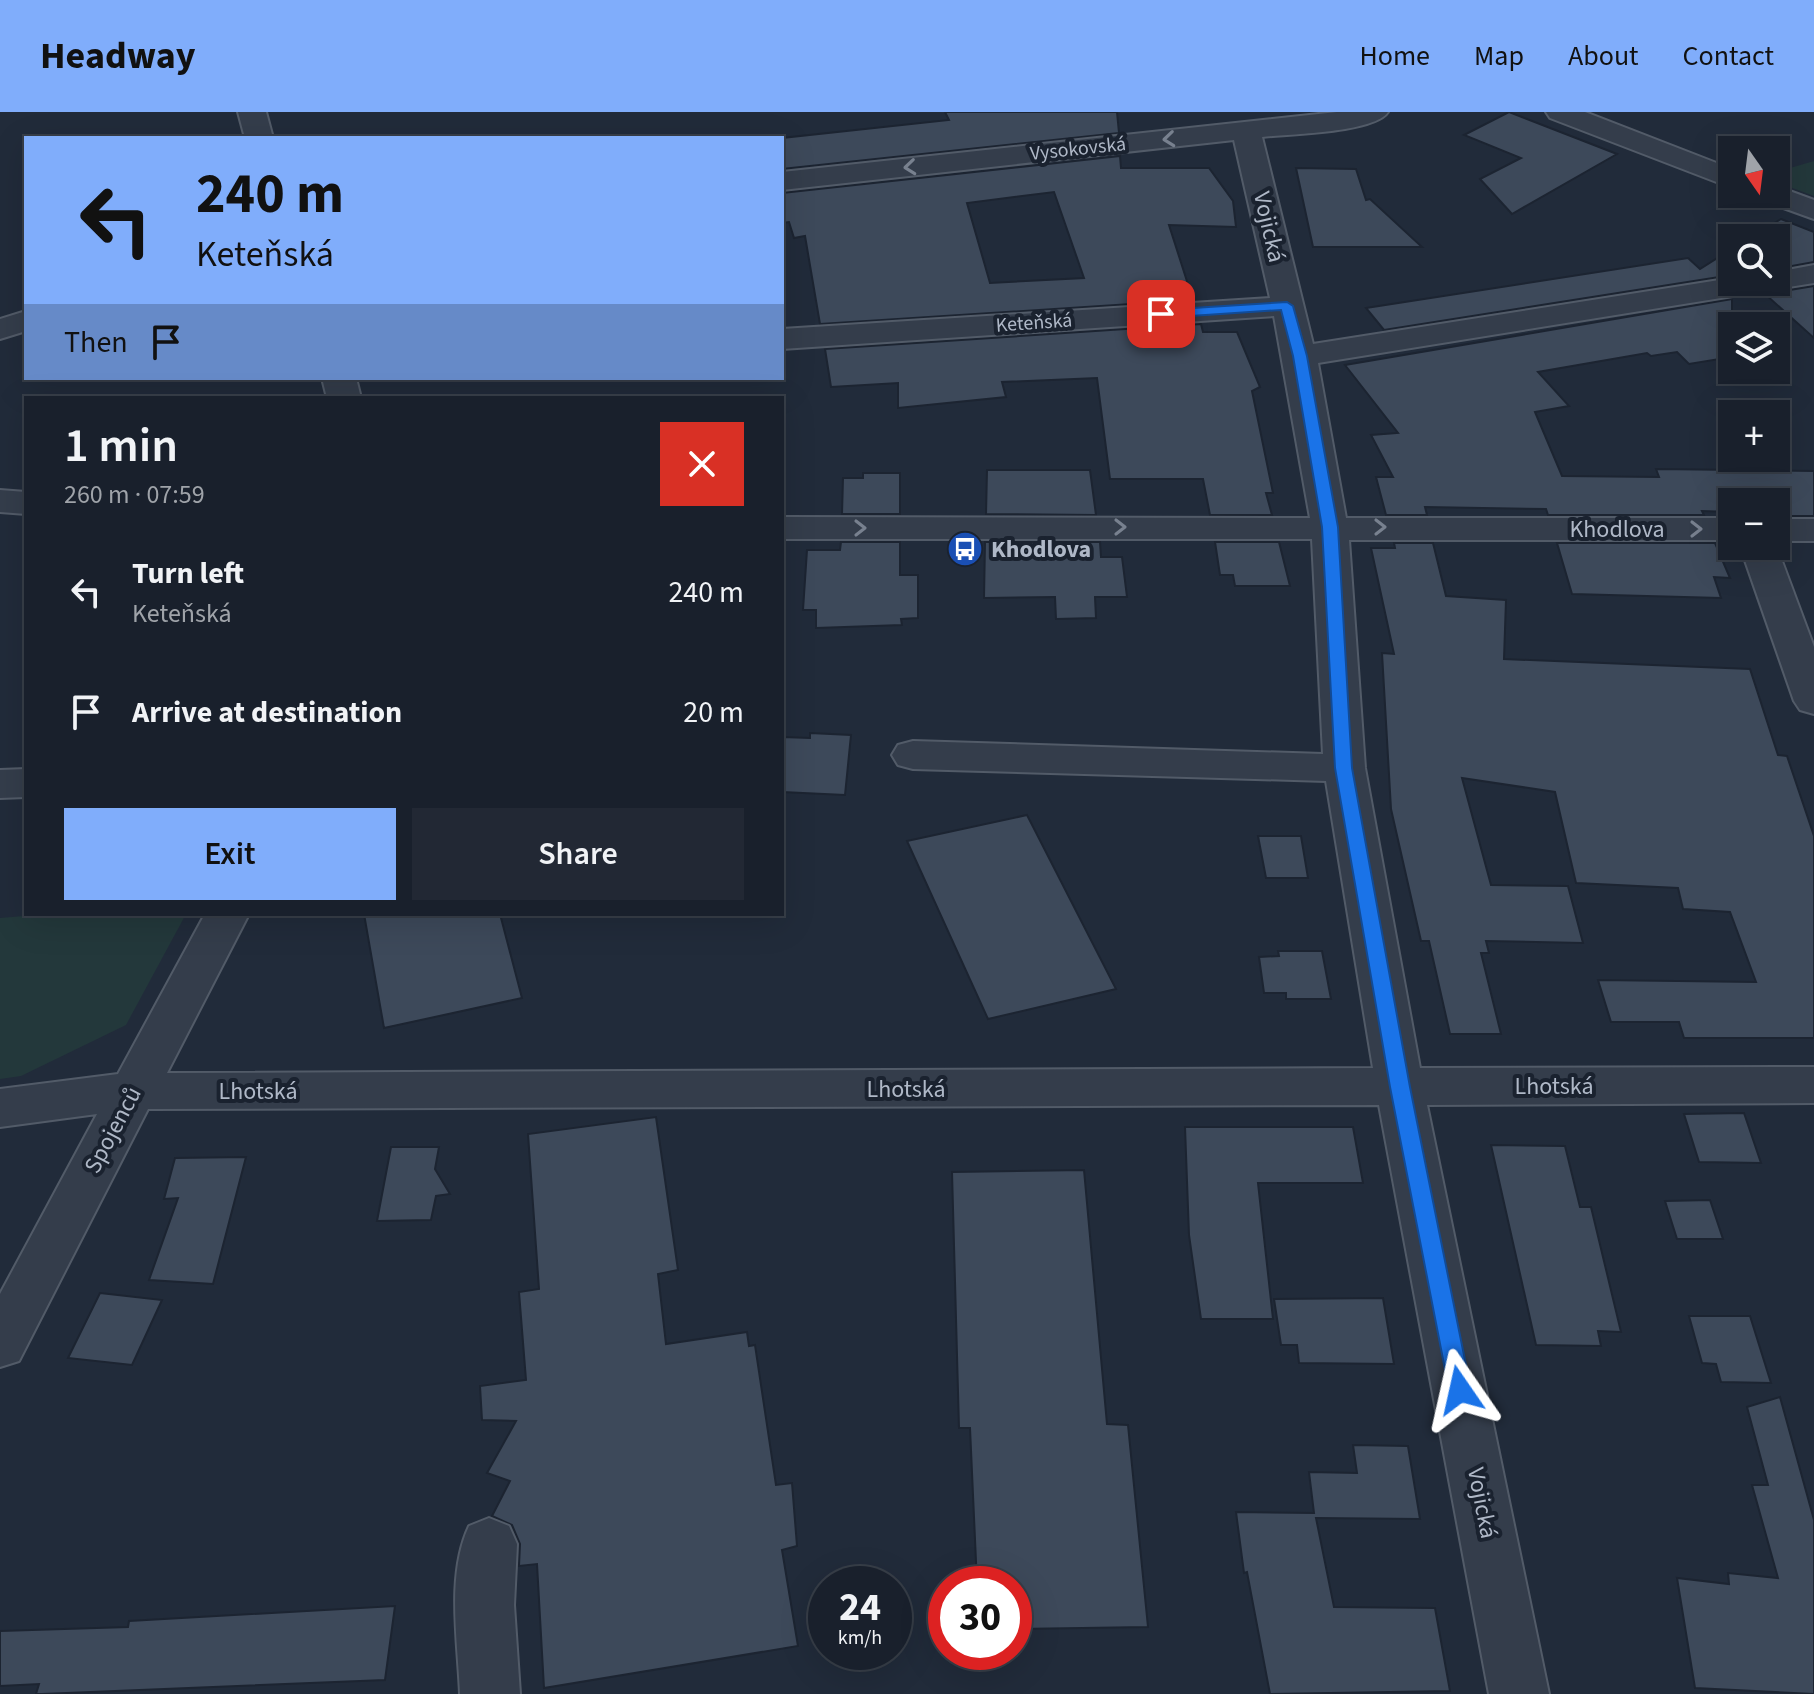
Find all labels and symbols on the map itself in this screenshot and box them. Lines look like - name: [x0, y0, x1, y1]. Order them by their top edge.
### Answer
- street label: Vysokovská: [1029, 130, 1127, 168]
- one-way arrow: [1162, 130, 1176, 147]
- north arrow: [1718, 136, 1790, 208]
- one-way arrow: [904, 159, 917, 176]
- street label: Vojická: [1244, 188, 1294, 266]
- pin: [1127, 280, 1195, 348]
- street label: Keteňská: [995, 306, 1073, 340]
- street label: Khodlova: [1569, 512, 1665, 547]
- one-way arrow: [1114, 518, 1127, 536]
- one-way arrow: [1374, 518, 1387, 536]
- one-way arrow: [854, 519, 867, 537]
- one-way arrow: [1690, 520, 1703, 538]
- bus stop icon: Khodlova: [946, 530, 984, 568]
- place label: Khodlova: [991, 532, 1091, 567]
- street label: Lhotská: [1515, 1069, 1593, 1104]
- street label: Lhotská: [867, 1072, 945, 1107]
- street label: Lhotská: [219, 1074, 297, 1109]
- street label: Spojenců: [75, 1080, 151, 1180]
- position arrow: [1418, 1348, 1502, 1432]
- street label: Vojická: [1458, 1465, 1506, 1541]
- speed limit sign: 30: [928, 1566, 1032, 1670]

